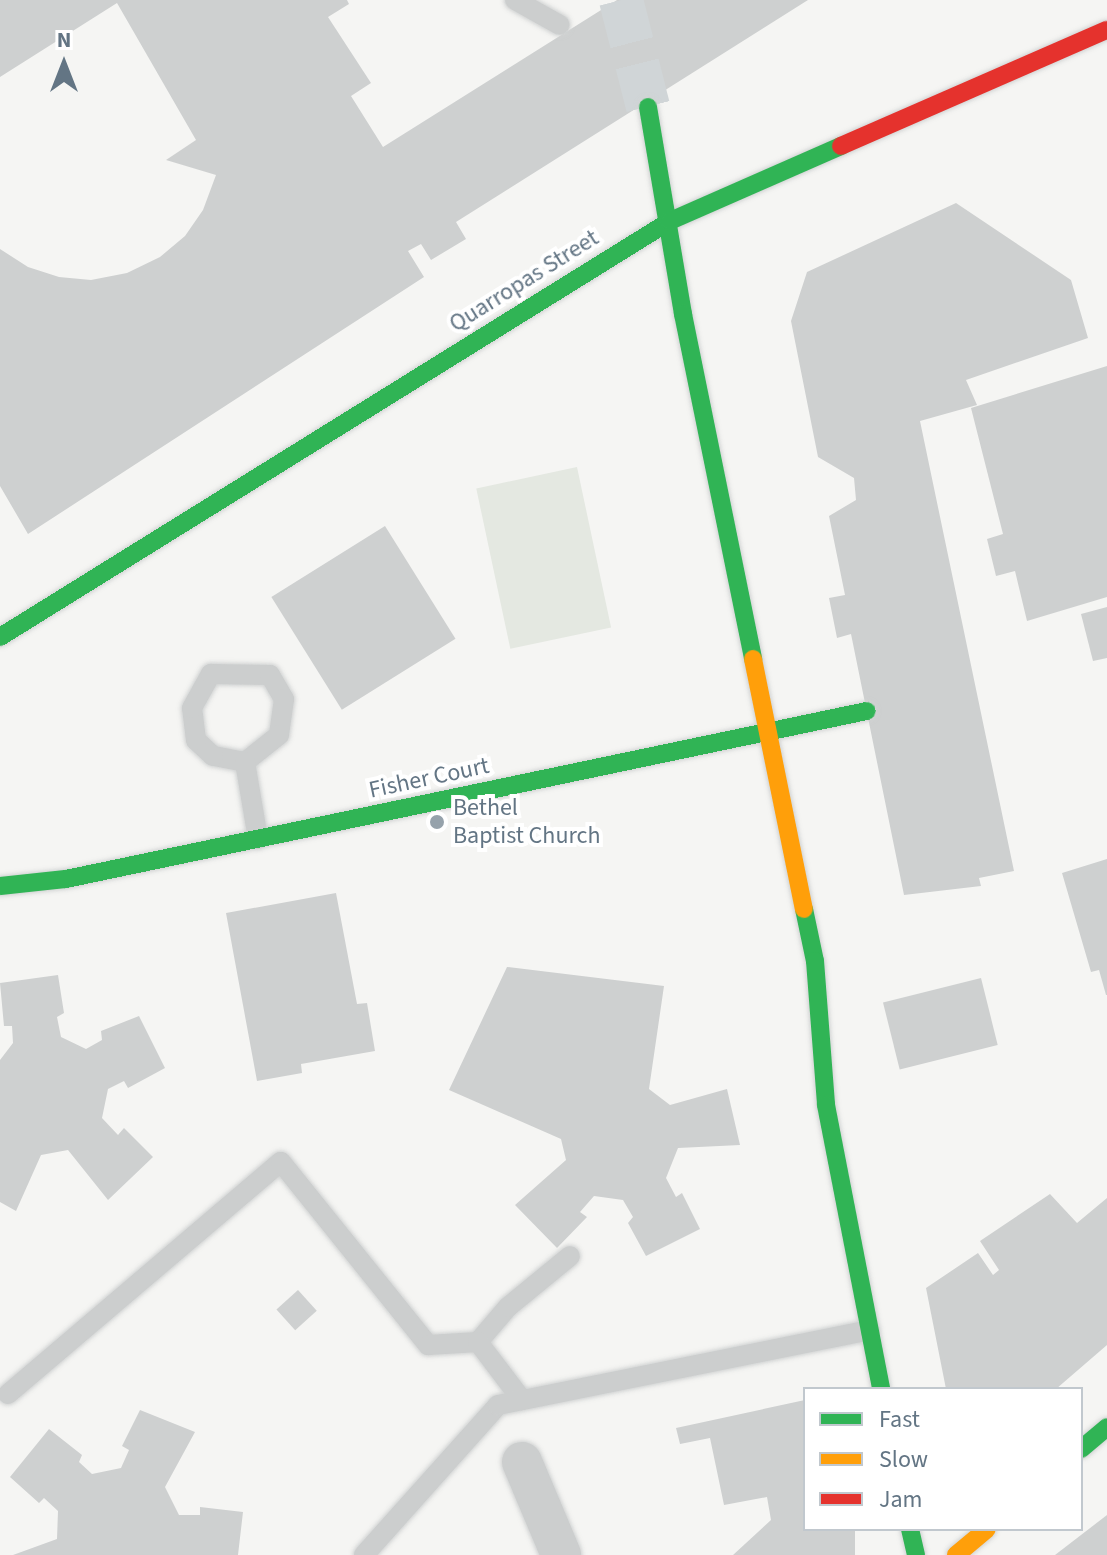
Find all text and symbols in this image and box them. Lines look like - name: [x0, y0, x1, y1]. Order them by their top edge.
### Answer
- north arrow: [24, 24, 104, 104]
- text: N: [57, 24, 71, 56]
- street label: Quarropas Street: [444, 224, 604, 338]
- street label: Fisher Court: [366, 751, 492, 805]
- place label: Bethel Baptist Church: [453, 794, 601, 850]
- marker: Bethel Baptist Church: [428, 813, 446, 831]
- legend: [803, 1387, 1083, 1531]
- text: Fast: [879, 1402, 920, 1437]
- text: Slow: [879, 1442, 928, 1477]
- text: Jam: [879, 1482, 923, 1517]

